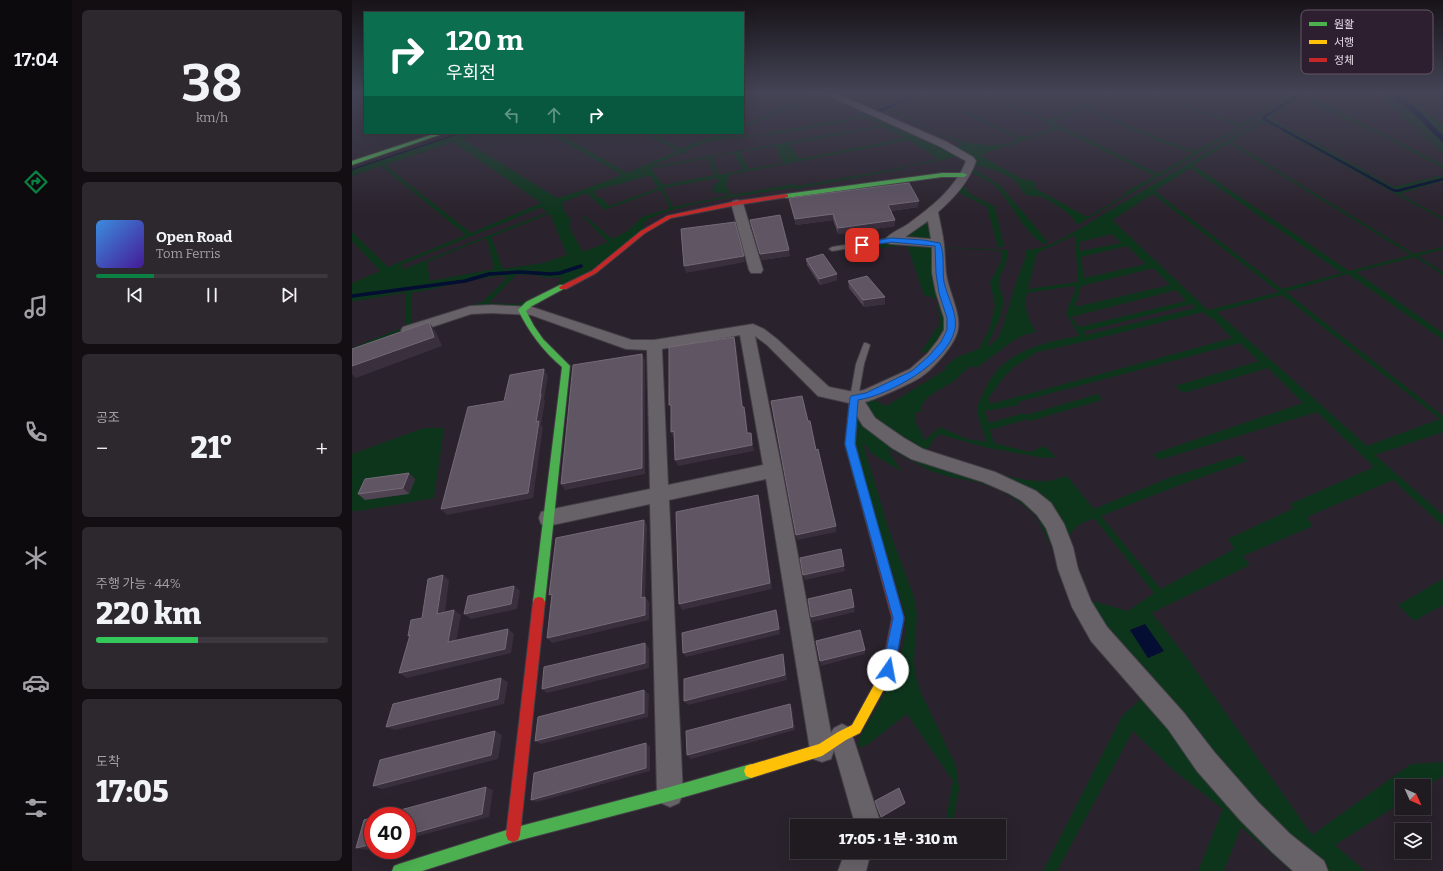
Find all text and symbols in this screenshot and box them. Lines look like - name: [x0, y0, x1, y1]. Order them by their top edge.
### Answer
- legend: [1301, 10, 1433, 74]
- text: 원활: [1334, 18, 1354, 31]
- text: 120 m: [446, 24, 523, 57]
- icon: right: [380, 28, 432, 80]
- text: 서행: [1334, 36, 1354, 49]
- text: 17:04: [14, 49, 58, 71]
- text: 38: [181, 52, 243, 115]
- text: 정체: [1334, 54, 1354, 67]
- text: 우회전: [446, 62, 496, 84]
- icon: left: [501, 104, 523, 126]
- icon: ahead: [543, 104, 565, 126]
- icon: right: [585, 104, 607, 126]
- text: km/h: [196, 110, 228, 125]
- icon: directions: [22, 168, 50, 196]
- text: Open Road: [156, 228, 232, 246]
- pin: [845, 228, 879, 262]
- icon: arrive: [851, 234, 873, 256]
- text: Tom Ferris: [156, 246, 220, 261]
- icon: previous: [124, 284, 146, 306]
- icon: pause: [201, 284, 223, 306]
- icon: next: [278, 284, 300, 306]
- icon: music: [22, 293, 50, 321]
- text: 공조: [96, 410, 120, 425]
- icon: phone: [22, 418, 50, 446]
- text: 21°: [191, 430, 233, 466]
- text: −: [96, 435, 108, 462]
- text: +: [315, 435, 328, 462]
- icon: climate: [22, 544, 50, 572]
- text: 주행 가능 · 44%: [96, 576, 181, 591]
- text: 220 km: [96, 596, 201, 632]
- position arrow: [867, 649, 909, 691]
- icon: car: [22, 669, 50, 697]
- text: 도착: [96, 754, 120, 769]
- text: 17:05: [96, 774, 168, 810]
- north arrow: [1395, 779, 1431, 815]
- map controls: [1395, 779, 1431, 859]
- icon: filters: [22, 794, 50, 822]
- speed limit sign: 40: [364, 807, 416, 859]
- button: layers: [1395, 823, 1431, 859]
- text: 17:05 · 1 분 · 310 m: [839, 830, 957, 848]

